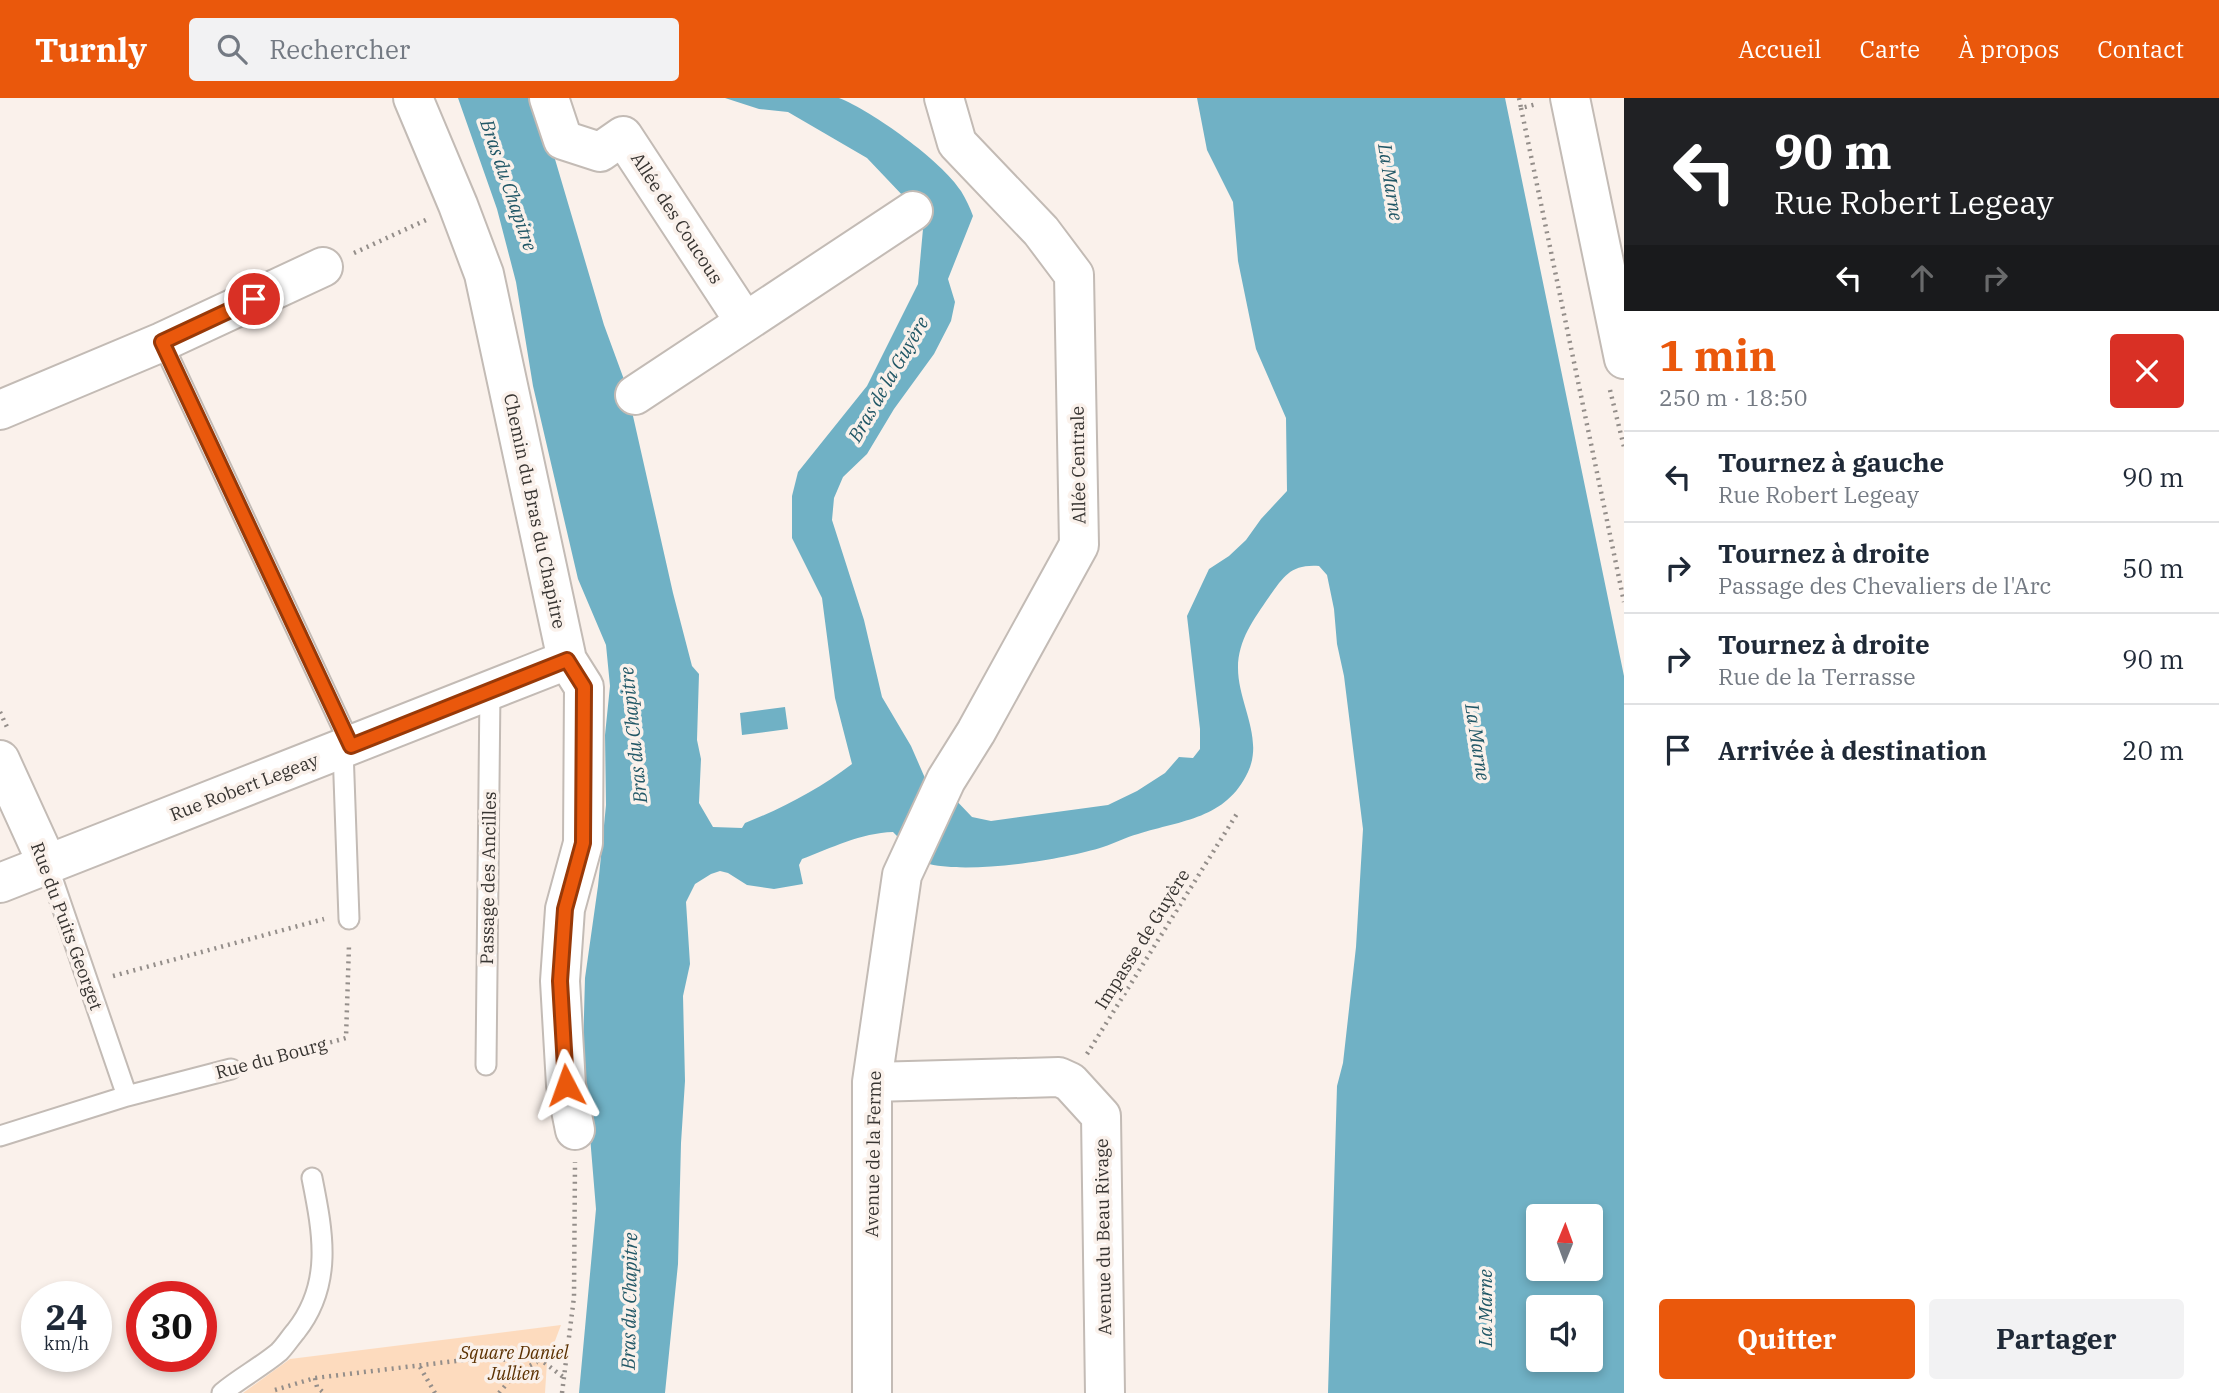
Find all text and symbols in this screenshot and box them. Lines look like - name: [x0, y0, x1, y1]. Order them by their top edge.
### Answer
- search box: [189, 18, 679, 81]
- text: Turnly: [35, 28, 147, 71]
- icon: search: [213, 30, 251, 68]
- text: Rechercher: [269, 32, 410, 66]
- text: Accueil: [1738, 33, 1822, 65]
- text: Carte: [1860, 33, 1920, 65]
- text: À propos: [1958, 33, 2059, 65]
- text: Contact: [2097, 33, 2184, 65]
- water label: Bras du Chapitre: [475, 115, 543, 254]
- text: 90 m: [1774, 119, 1892, 182]
- icon: left: [1659, 126, 1750, 217]
- water label: La Marne: [1373, 141, 1409, 223]
- street label: Allée des Coucous: [626, 148, 728, 288]
- text: Rue Robert Legeay: [1774, 181, 2054, 223]
- icon: left: [1830, 259, 1868, 297]
- icon: ahead: [1903, 259, 1941, 297]
- icon: right: [1976, 259, 2014, 297]
- pin: [224, 269, 284, 329]
- icon: arrive: [235, 280, 273, 318]
- water label: Bras de la Guyère: [842, 312, 934, 447]
- text: 1 min: [1659, 328, 1777, 383]
- button: close: [2110, 334, 2184, 408]
- text: 250 m · 18:50: [1659, 382, 1808, 412]
- street label: Chemin du Bras du Chapitre: [499, 391, 571, 631]
- street label: Allée Centrale: [1065, 406, 1091, 524]
- text: Tournez à gauche: [1718, 445, 1944, 479]
- icon: left: [1659, 458, 1697, 496]
- text: 90 m: [2122, 460, 2184, 494]
- text: Rue Robert Legeay: [1718, 479, 1919, 509]
- text: Tournez à droite: [1718, 536, 1930, 570]
- icon: right: [1659, 549, 1697, 587]
- text: 50 m: [2122, 551, 2184, 585]
- text: Passage des Chevaliers de l'Arc: [1718, 570, 2051, 600]
- text: Tournez à droite: [1718, 627, 1930, 661]
- icon: right: [1659, 640, 1697, 678]
- text: 90 m: [2122, 642, 2184, 676]
- text: Rue de la Terrasse: [1718, 661, 1916, 691]
- water label: Bras du Chapitre: [614, 665, 652, 806]
- water label: La Marne: [1460, 701, 1496, 783]
- icon: arrive: [1659, 731, 1697, 769]
- text: Arrivée à destination: [1718, 733, 1987, 767]
- text: 20 m: [2122, 733, 2184, 767]
- street label: Rue Robert Legeay: [166, 748, 322, 826]
- street label: Passage des Ancilles: [475, 791, 501, 965]
- street label: Rue du Puits Georget: [26, 839, 108, 1013]
- street label: Impasse de Guyère: [1090, 865, 1194, 1013]
- street label: Rue du Bourg: [213, 1032, 329, 1084]
- position arrow: [529, 1048, 603, 1122]
- street label: Avenue de la Ferme: [860, 1071, 886, 1237]
- street label: Avenue du Beau Rivage: [1090, 1138, 1116, 1336]
- north arrow: [1526, 1204, 1603, 1281]
- map controls: [1526, 1204, 1603, 1372]
- water label: Bras du Chapitre: [616, 1232, 642, 1371]
- water label: La Marne: [1473, 1269, 1497, 1348]
- speed limit sign: 30: [126, 1281, 217, 1372]
- text: 24: [45, 1294, 88, 1340]
- button: sound: [1526, 1295, 1603, 1372]
- button: Quitter: [1659, 1299, 1915, 1379]
- button: Partager: [1929, 1299, 2184, 1379]
- text: km/h: [44, 1332, 89, 1355]
- park label: Square Daniel Jullien: [458, 1341, 570, 1385]

